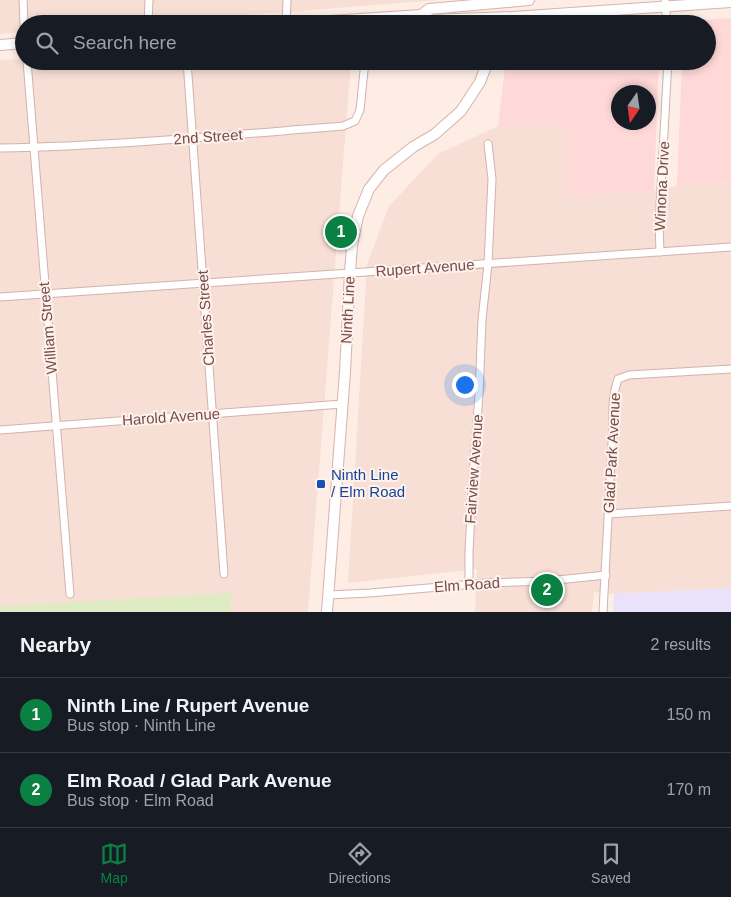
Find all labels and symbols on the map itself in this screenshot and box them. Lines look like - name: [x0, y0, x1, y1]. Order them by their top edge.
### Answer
- north arrow: [611, 85, 656, 130]
- street label: 2nd Street: [173, 126, 244, 147]
- street label: Winona Drive: [651, 141, 672, 231]
- pin: 1: [325, 213, 357, 251]
- street label: Rupert Avenue: [375, 256, 475, 279]
- street label: Charles Street: [194, 269, 217, 366]
- street label: Ninth Line: [337, 276, 358, 344]
- street label: William Street: [35, 280, 60, 375]
- your location: [452, 372, 478, 398]
- street label: Glad Park Avenue: [600, 392, 623, 514]
- street label: Harold Avenue: [121, 405, 221, 428]
- street label: Fairview Avenue: [461, 414, 486, 524]
- place label: Ninth Line / Elm Road: [331, 466, 405, 500]
- marker: Ninth Line / Elm Road: [315, 478, 327, 490]
- pin: 2: [531, 571, 563, 609]
- street label: Elm Road: [434, 574, 500, 595]

